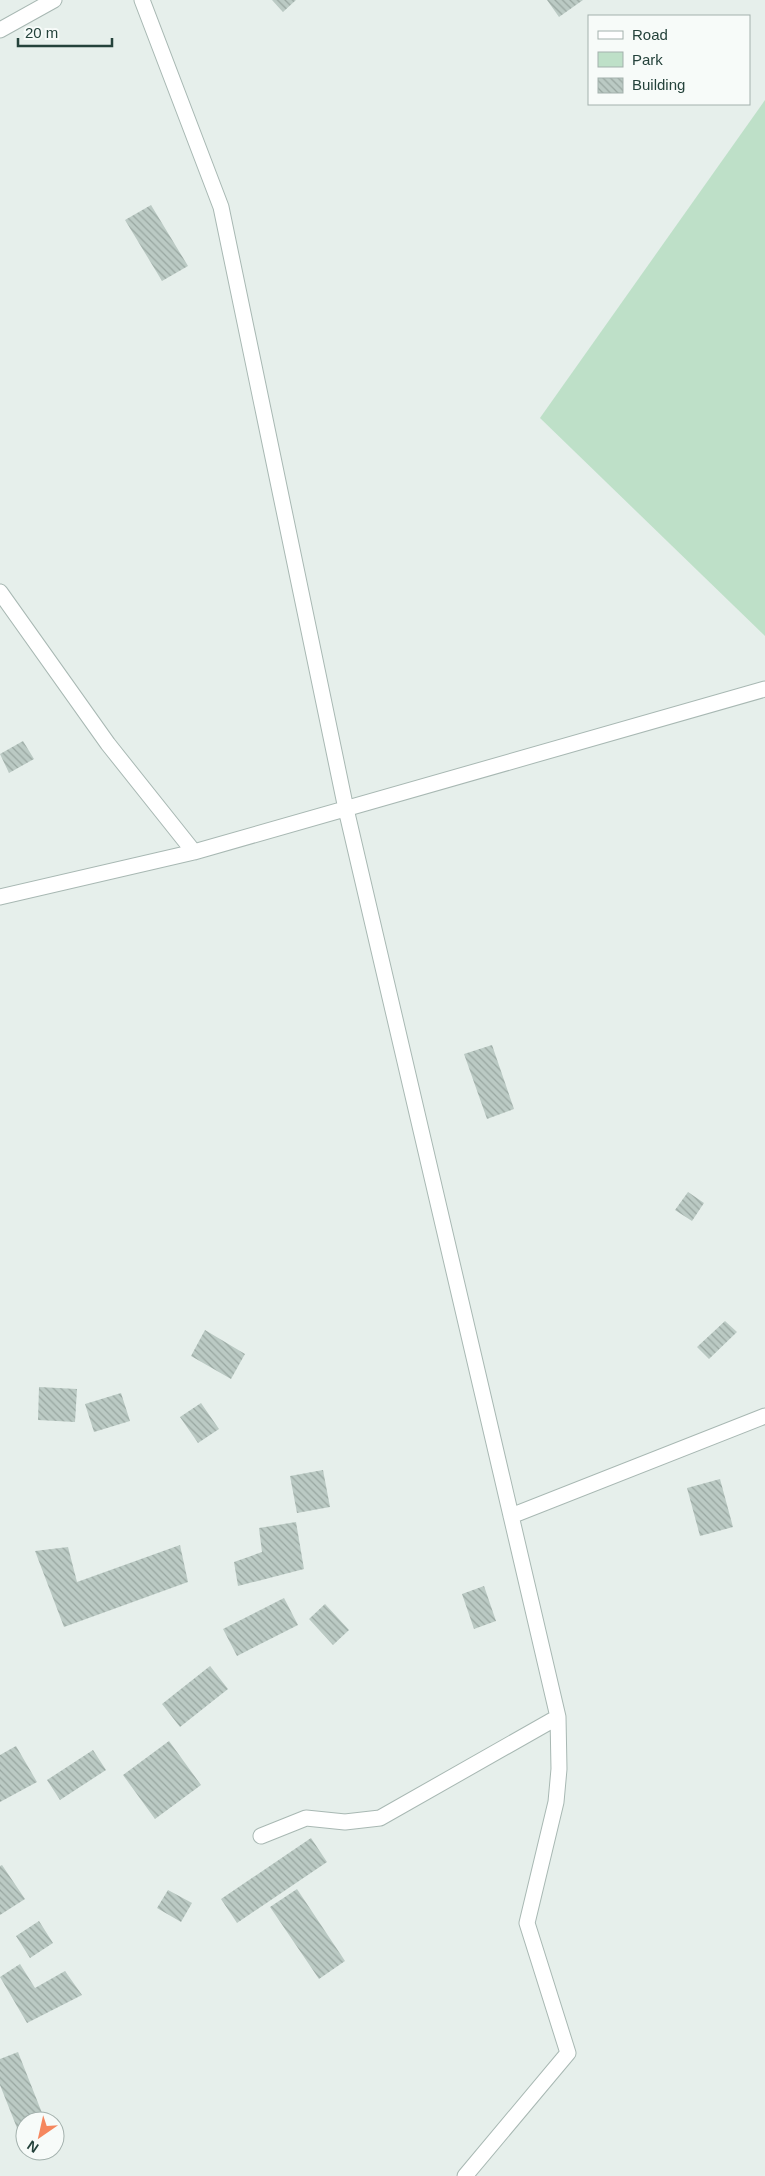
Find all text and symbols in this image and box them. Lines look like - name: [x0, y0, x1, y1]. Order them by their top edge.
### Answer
- scale bar: [18, 15, 111, 47]
- legend: [588, 15, 750, 105]
- text: 20 m: [25, 24, 58, 41]
- text: Road: [632, 26, 668, 43]
- text: Park: [632, 51, 663, 68]
- text: Building: [632, 76, 685, 93]
- north arrow: [15, 2111, 65, 2161]
- text: N: [24, 2137, 41, 2156]

